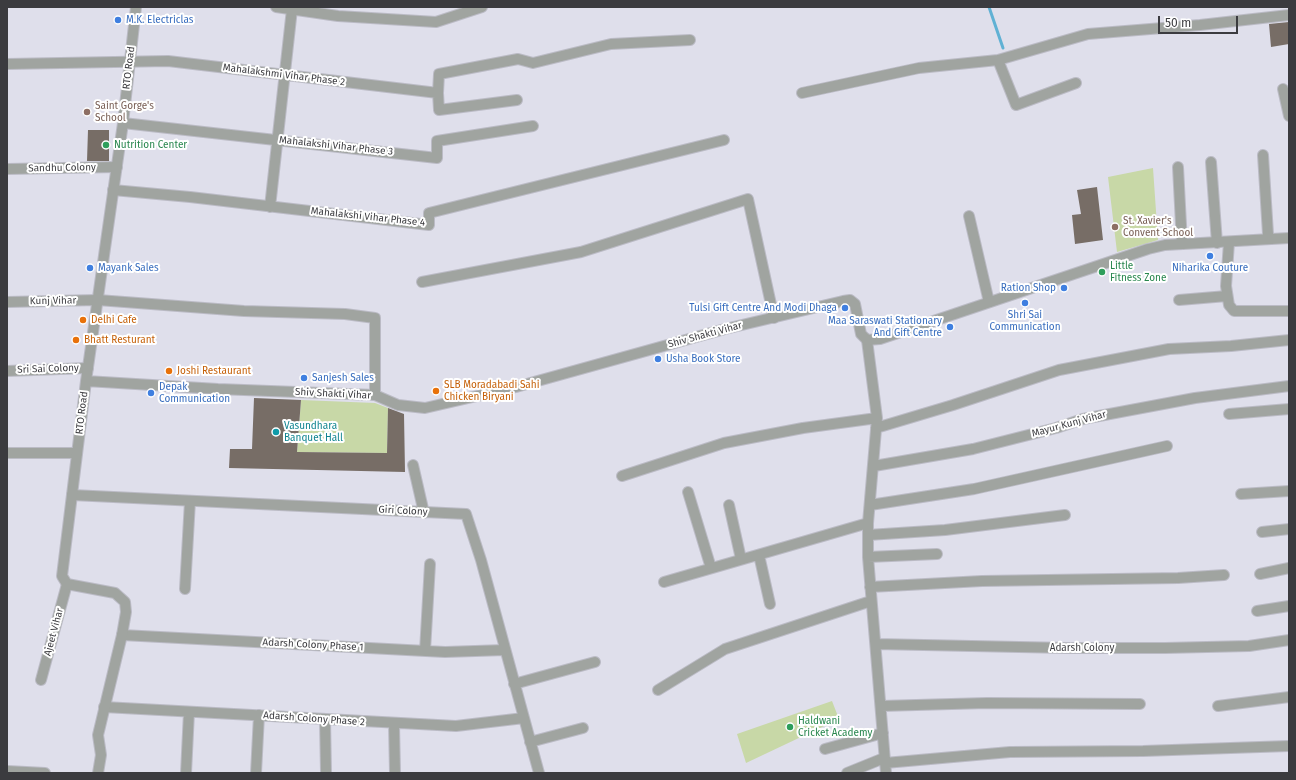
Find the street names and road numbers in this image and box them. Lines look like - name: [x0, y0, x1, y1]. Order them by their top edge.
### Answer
- street label: RTO Road: [120, 46, 138, 90]
- street label: Mahalakshmi Vihar Phase 2: [222, 62, 346, 88]
- street label: Mahalakshi Vihar Phase 3: [278, 134, 394, 158]
- street label: Sandhu Colony: [28, 161, 96, 175]
- street label: Mahalakshi Vihar Phase 4: [310, 205, 426, 229]
- street label: Kunj Vihar: [30, 295, 76, 307]
- street label: Shiv Shakti Vihar: [667, 319, 743, 351]
- street label: Sri Sai Colony: [17, 362, 79, 376]
- street label: Shiv Shakti Vihar: [295, 386, 371, 402]
- street label: RTO Road: [73, 391, 91, 435]
- street label: Mayur Kunj Vihar: [1030, 408, 1108, 440]
- street label: Giri Colony: [378, 504, 428, 518]
- street label: Ajeet Vihar: [42, 607, 66, 657]
- street label: Adarsh Colony Phase 1: [262, 636, 364, 654]
- street label: Adarsh Colony: [1050, 642, 1114, 654]
- street label: Adarsh Colony Phase 2: [263, 709, 365, 729]

